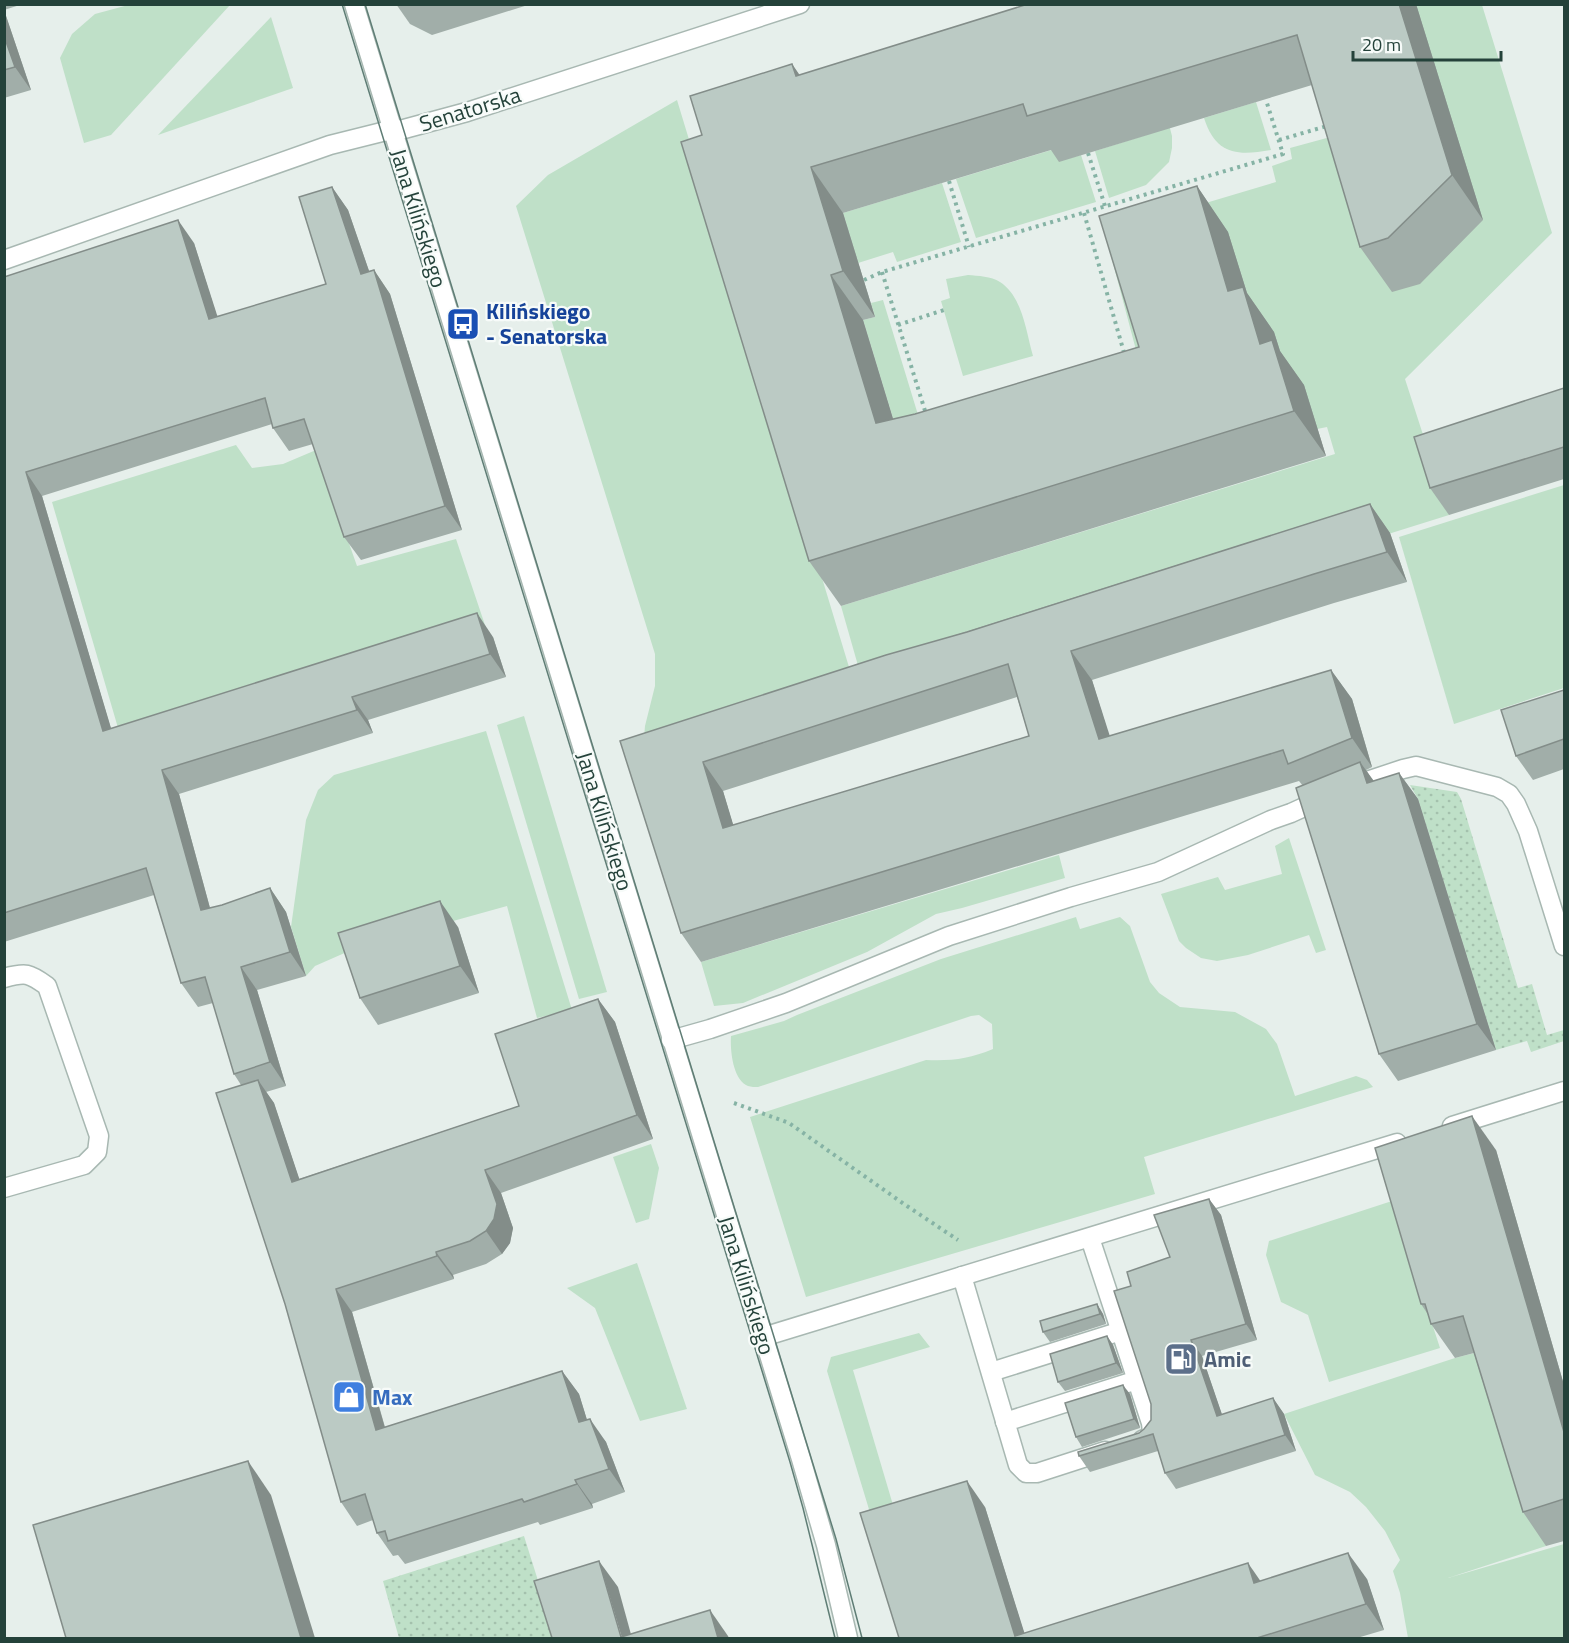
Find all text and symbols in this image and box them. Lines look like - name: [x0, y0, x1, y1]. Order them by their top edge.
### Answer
- scale bar: [1353, 24, 1502, 62]
- text: 20 m: [1362, 31, 1401, 58]
- street label: Senatorska: [415, 77, 525, 141]
- street label: Jana Kilińskiego: [382, 144, 456, 292]
- place label: Kilińskiego - Senatorska: [486, 294, 607, 353]
- bus stop icon: Kilińskiego - Senatorska: [445, 306, 481, 342]
- street label: Jana Kilińskiego: [568, 747, 642, 895]
- street label: Jana Kilińskiego: [710, 1211, 784, 1359]
- fuel station icon: Amic: [1163, 1341, 1199, 1377]
- place label: Amic: [1204, 1342, 1251, 1376]
- shop icon: Max: [331, 1379, 367, 1415]
- place label: Max: [372, 1380, 413, 1414]

